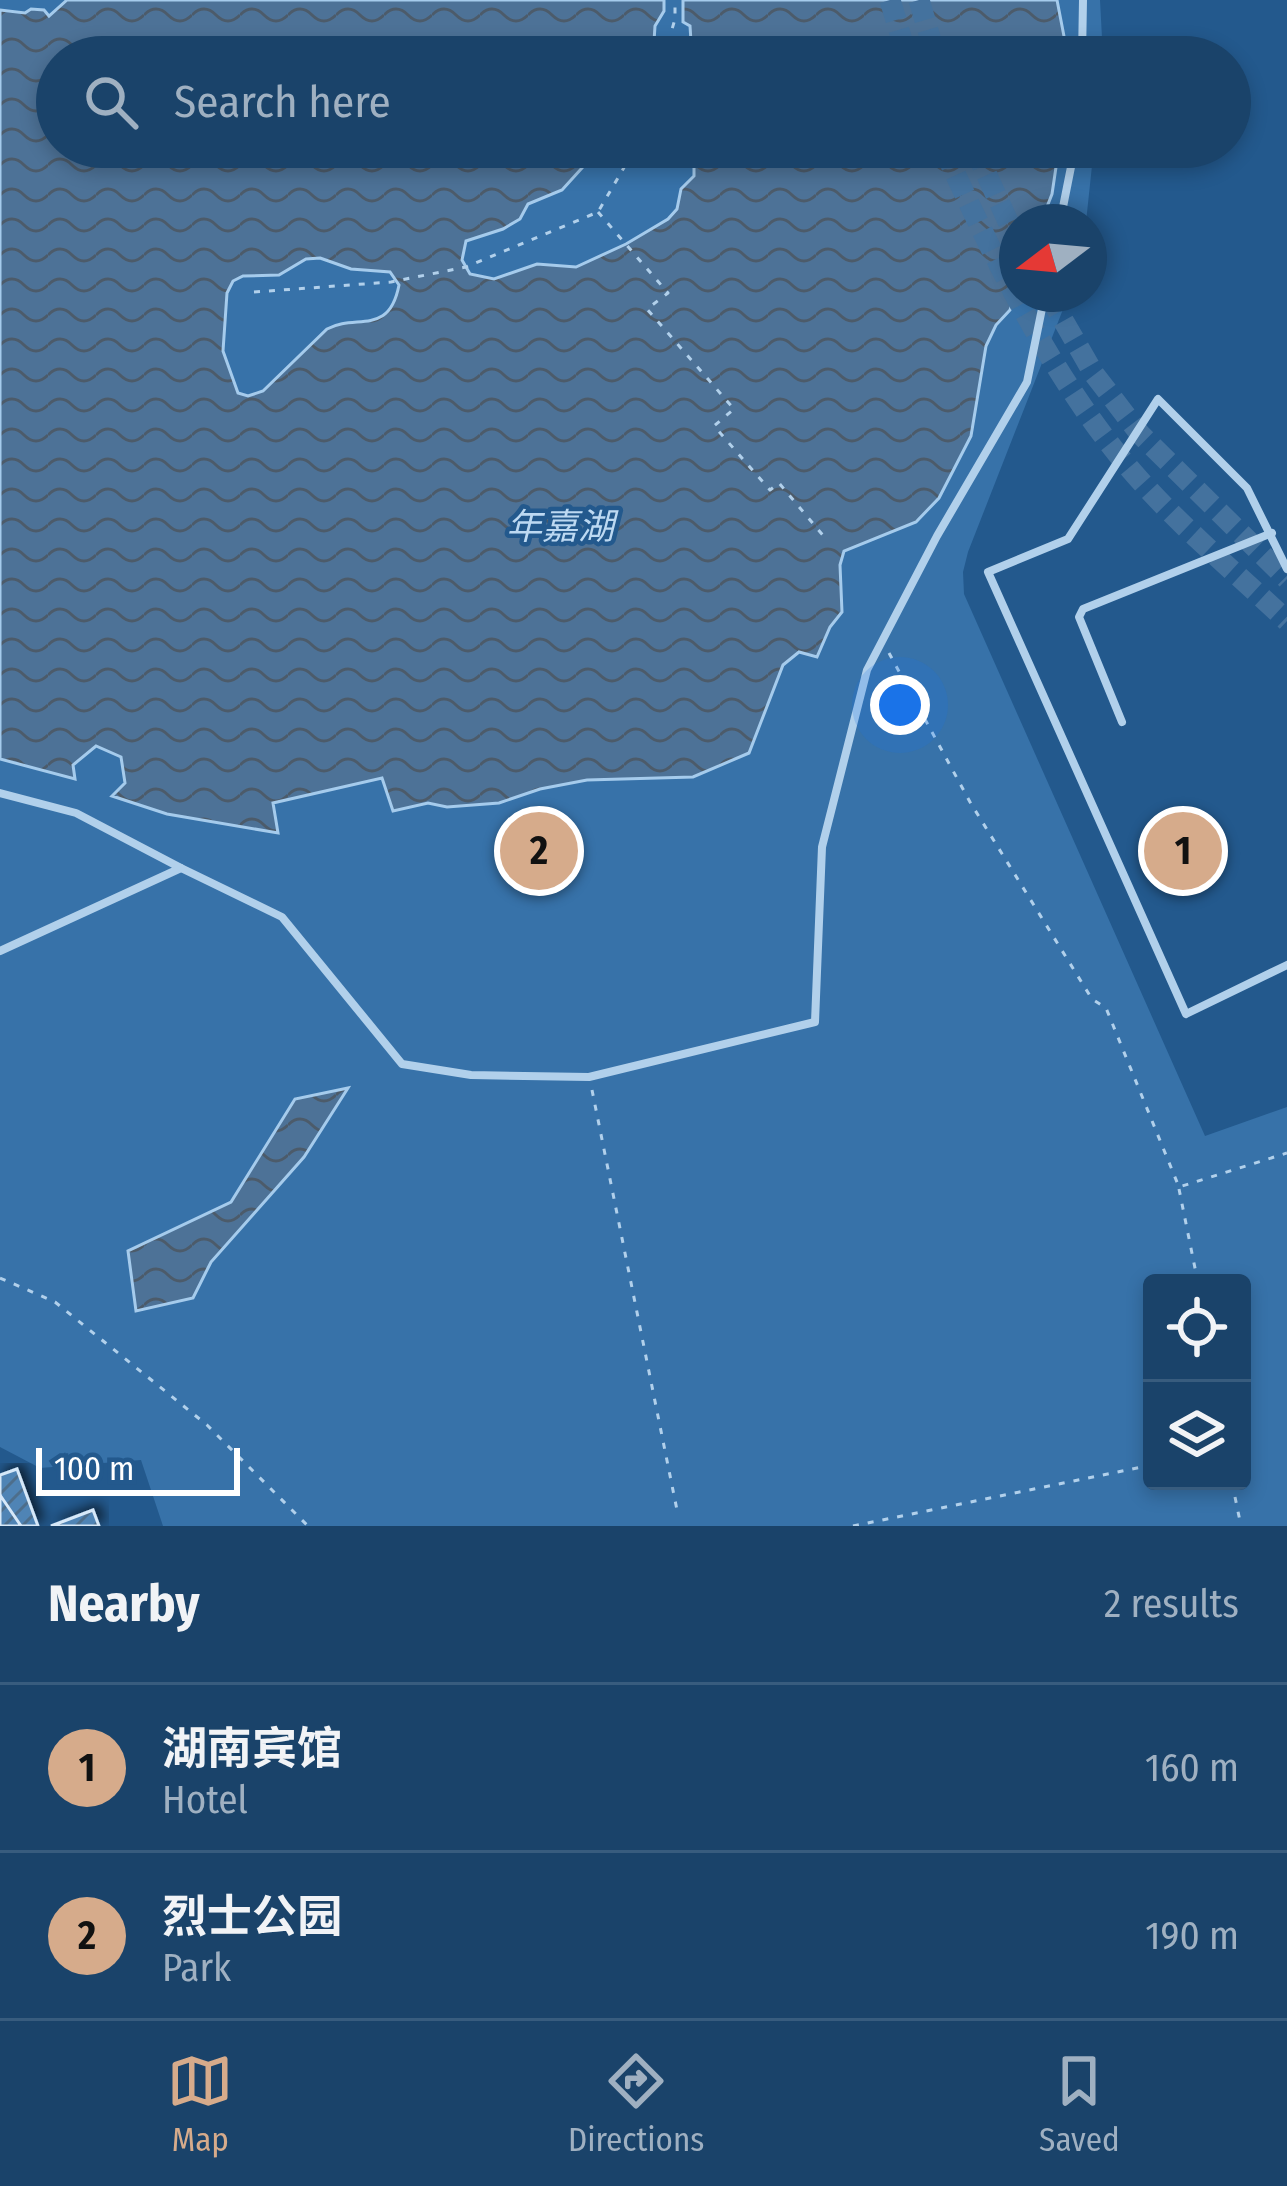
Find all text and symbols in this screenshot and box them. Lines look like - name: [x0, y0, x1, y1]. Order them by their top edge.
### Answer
- search box: [36, 36, 1251, 168]
- icon: search: [78, 69, 144, 135]
- text: Search here: [174, 75, 391, 129]
- north arrow: [999, 204, 1107, 312]
- water label: 年嘉湖: [506, 505, 619, 549]
- your location: [870, 675, 930, 735]
- pin: 2: [500, 806, 578, 896]
- pin: 1: [1144, 806, 1222, 896]
- map controls: [1143, 1274, 1251, 1490]
- button: locate: [1143, 1274, 1251, 1382]
- button: layers: [1143, 1382, 1251, 1490]
- scale bar: [36, 1442, 240, 1495]
- text: 100 m: [54, 1449, 134, 1489]
- text: Nearby: [48, 1573, 200, 1635]
- text: 2 results: [1104, 1581, 1239, 1627]
- text: 湖南宾馆: [162, 1722, 342, 1776]
- text: 1: [79, 1745, 95, 1791]
- text: 160 m: [1145, 1745, 1239, 1791]
- text: Hotel: [162, 1777, 248, 1823]
- text: 烈士公园: [162, 1890, 342, 1944]
- text: 2: [78, 1913, 96, 1959]
- text: 190 m: [1145, 1913, 1239, 1959]
- text: Park: [162, 1945, 231, 1991]
- tab: Map: [167, 2048, 233, 2160]
- tab: Directions: [568, 2048, 704, 2160]
- tab: Saved: [1039, 2048, 1120, 2160]

